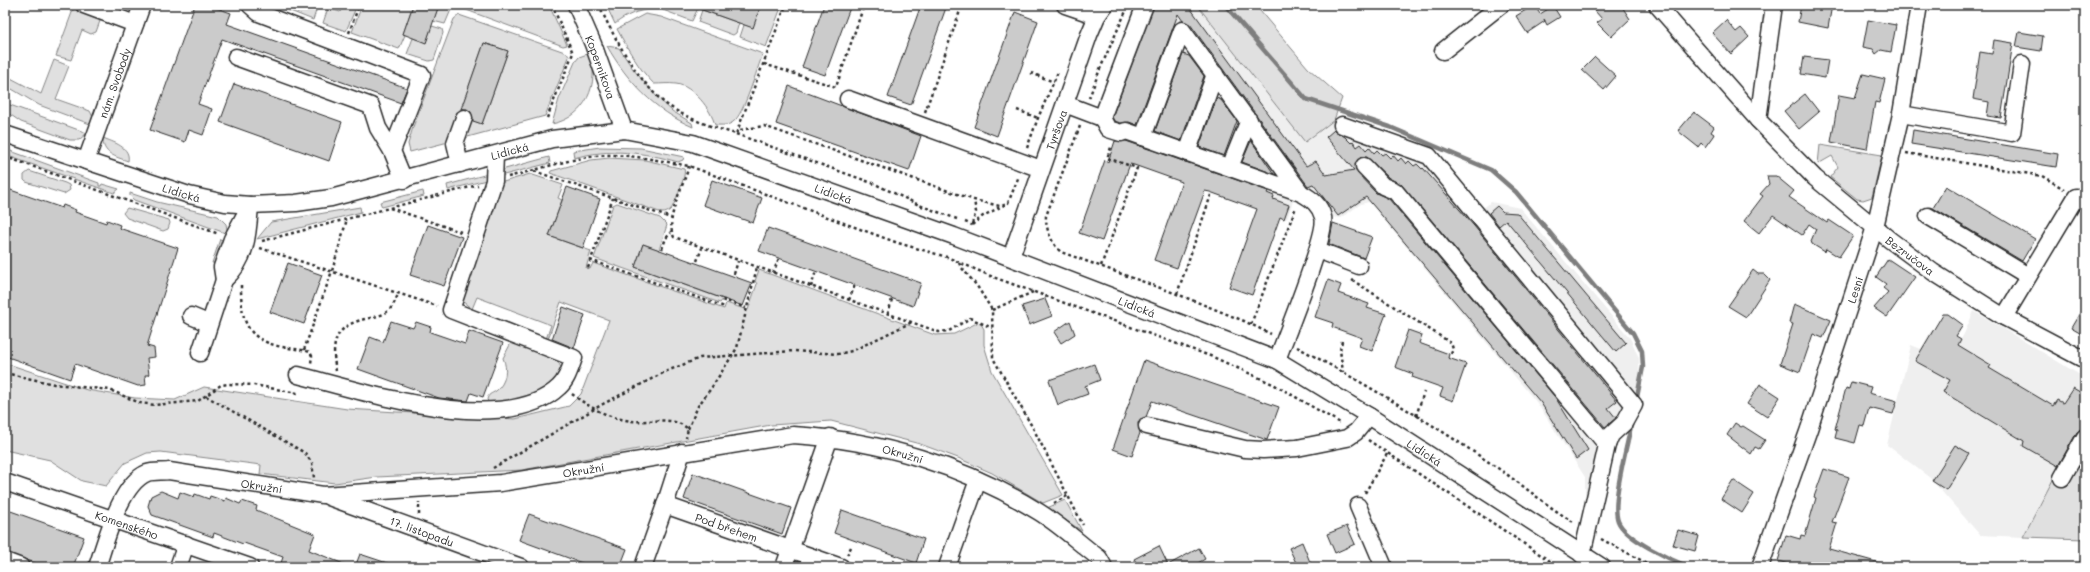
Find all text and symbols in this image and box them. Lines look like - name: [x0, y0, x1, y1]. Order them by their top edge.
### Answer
- street label: Kopernikova: [583, 33, 620, 101]
- street label: nám. Svobody: [95, 46, 134, 120]
- street label: Tyršova: [1042, 107, 1070, 152]
- street label: Lidická: [489, 138, 530, 163]
- street label: Lidická: [161, 179, 202, 205]
- street label: Lidická: [813, 180, 854, 207]
- street label: Bezručova: [1883, 232, 1938, 278]
- street label: Lesní: [1843, 274, 1866, 305]
- street label: Lidická: [1116, 292, 1158, 320]
- street label: Lidická: [1405, 435, 1445, 469]
- street label: Okružní: [881, 441, 925, 466]
- street label: Okružní: [562, 459, 605, 480]
- street label: Okružní: [240, 475, 284, 496]
- street label: Komenského: [93, 506, 161, 542]
- street label: Pod břehem: [694, 509, 760, 545]
- street label: 17. listopadu: [388, 512, 456, 549]

